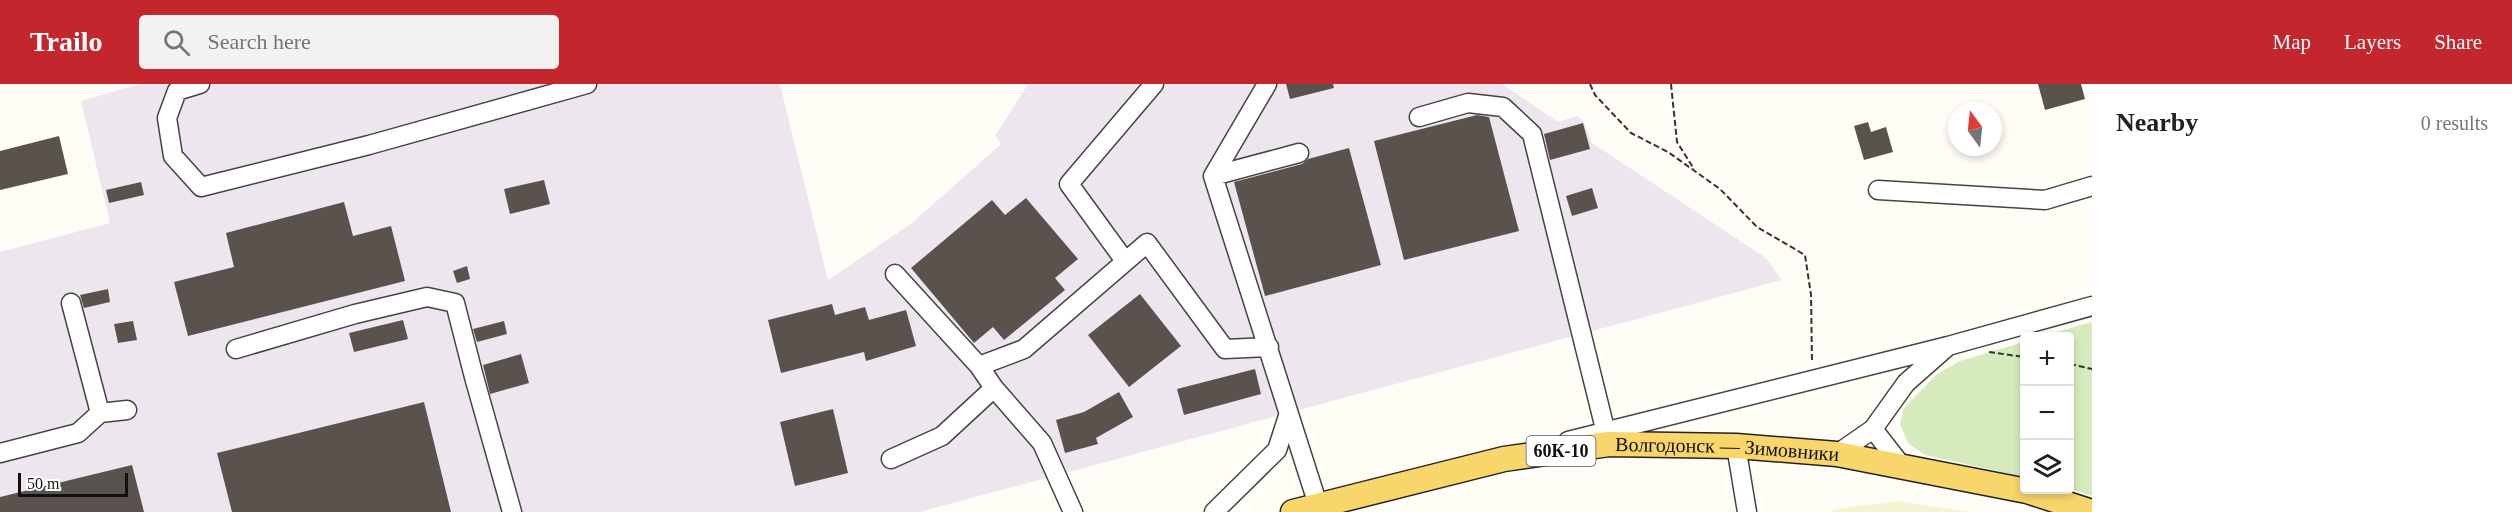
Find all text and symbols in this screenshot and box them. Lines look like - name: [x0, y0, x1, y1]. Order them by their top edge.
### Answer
- search box: [139, 15, 559, 69]
- text: Trailo: [30, 26, 103, 57]
- icon: search: [160, 26, 193, 59]
- text: Search here: [208, 29, 311, 54]
- text: Map: [2273, 30, 2311, 54]
- text: Layers: [2344, 30, 2401, 54]
- text: Share: [2434, 30, 2482, 54]
- north arrow: [1948, 102, 2002, 156]
- text: Nearby: [2116, 108, 2198, 137]
- text: 0 results: [2421, 112, 2488, 134]
- map controls: [2020, 332, 2074, 494]
- button: +: [2020, 332, 2074, 386]
- button: −: [2020, 386, 2074, 440]
- street label: Волгодонск — Зимовники: [1615, 433, 1840, 465]
- road number: 60К-10: [1526, 436, 1596, 466]
- button: layers: [2020, 440, 2074, 494]
- scale bar: [18, 470, 128, 498]
- text: 50 m: [27, 475, 59, 492]

